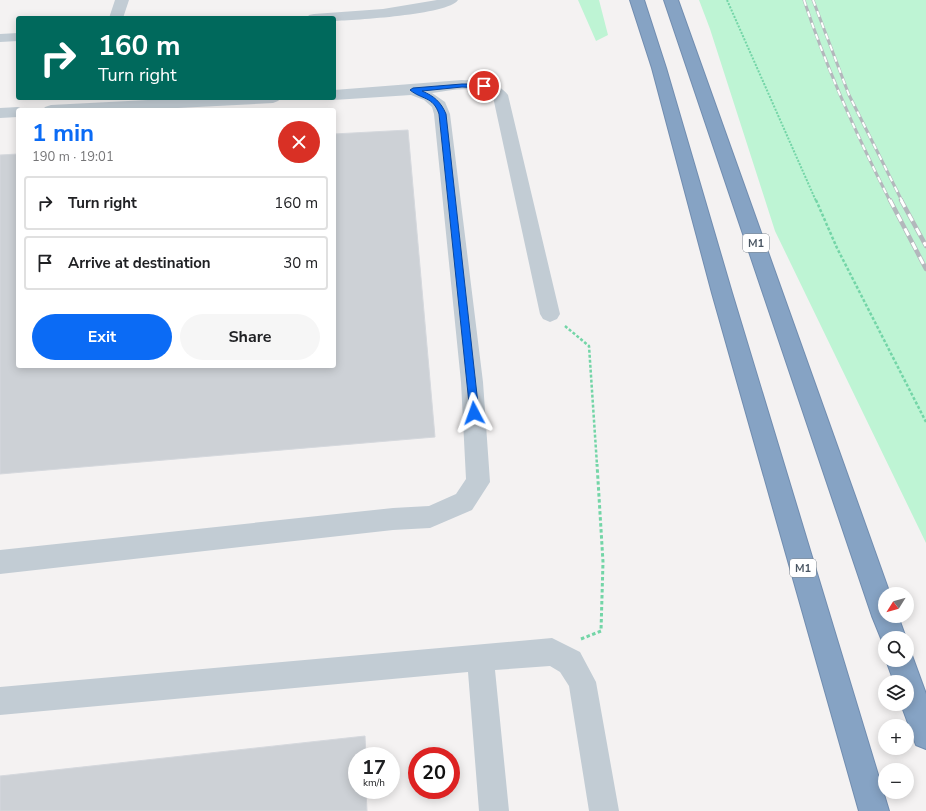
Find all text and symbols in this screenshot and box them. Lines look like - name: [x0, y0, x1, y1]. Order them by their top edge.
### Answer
- text: 160 m: [98, 27, 181, 65]
- icon: right: [32, 32, 84, 84]
- text: Turn right: [98, 63, 177, 87]
- pin: [467, 69, 501, 103]
- icon: arrive: [473, 75, 495, 97]
- text: 1 min: [32, 117, 94, 149]
- button: close: [278, 121, 320, 163]
- text: 190 m · 19:01: [32, 148, 114, 166]
- icon: right: [34, 192, 56, 214]
- text: Turn right: [68, 193, 137, 213]
- text: 160 m: [274, 193, 318, 213]
- road number: M1: [743, 234, 769, 252]
- icon: arrive: [34, 252, 56, 274]
- text: Arrive at destination: [68, 253, 211, 273]
- text: 30 m: [283, 253, 318, 273]
- button: Exit: [32, 314, 172, 360]
- button: Share: [180, 314, 320, 360]
- position arrow: [453, 392, 495, 434]
- road number: M1: [790, 559, 816, 577]
- north arrow: [878, 587, 914, 623]
- map controls: [878, 587, 914, 799]
- button: search: [878, 631, 914, 667]
- button: layers: [878, 675, 914, 711]
- button: +: [878, 719, 914, 755]
- speed limit sign: 20: [408, 747, 460, 799]
- text: 17: [362, 754, 386, 781]
- button: −: [878, 763, 914, 799]
- text: km/h: [363, 776, 385, 790]

